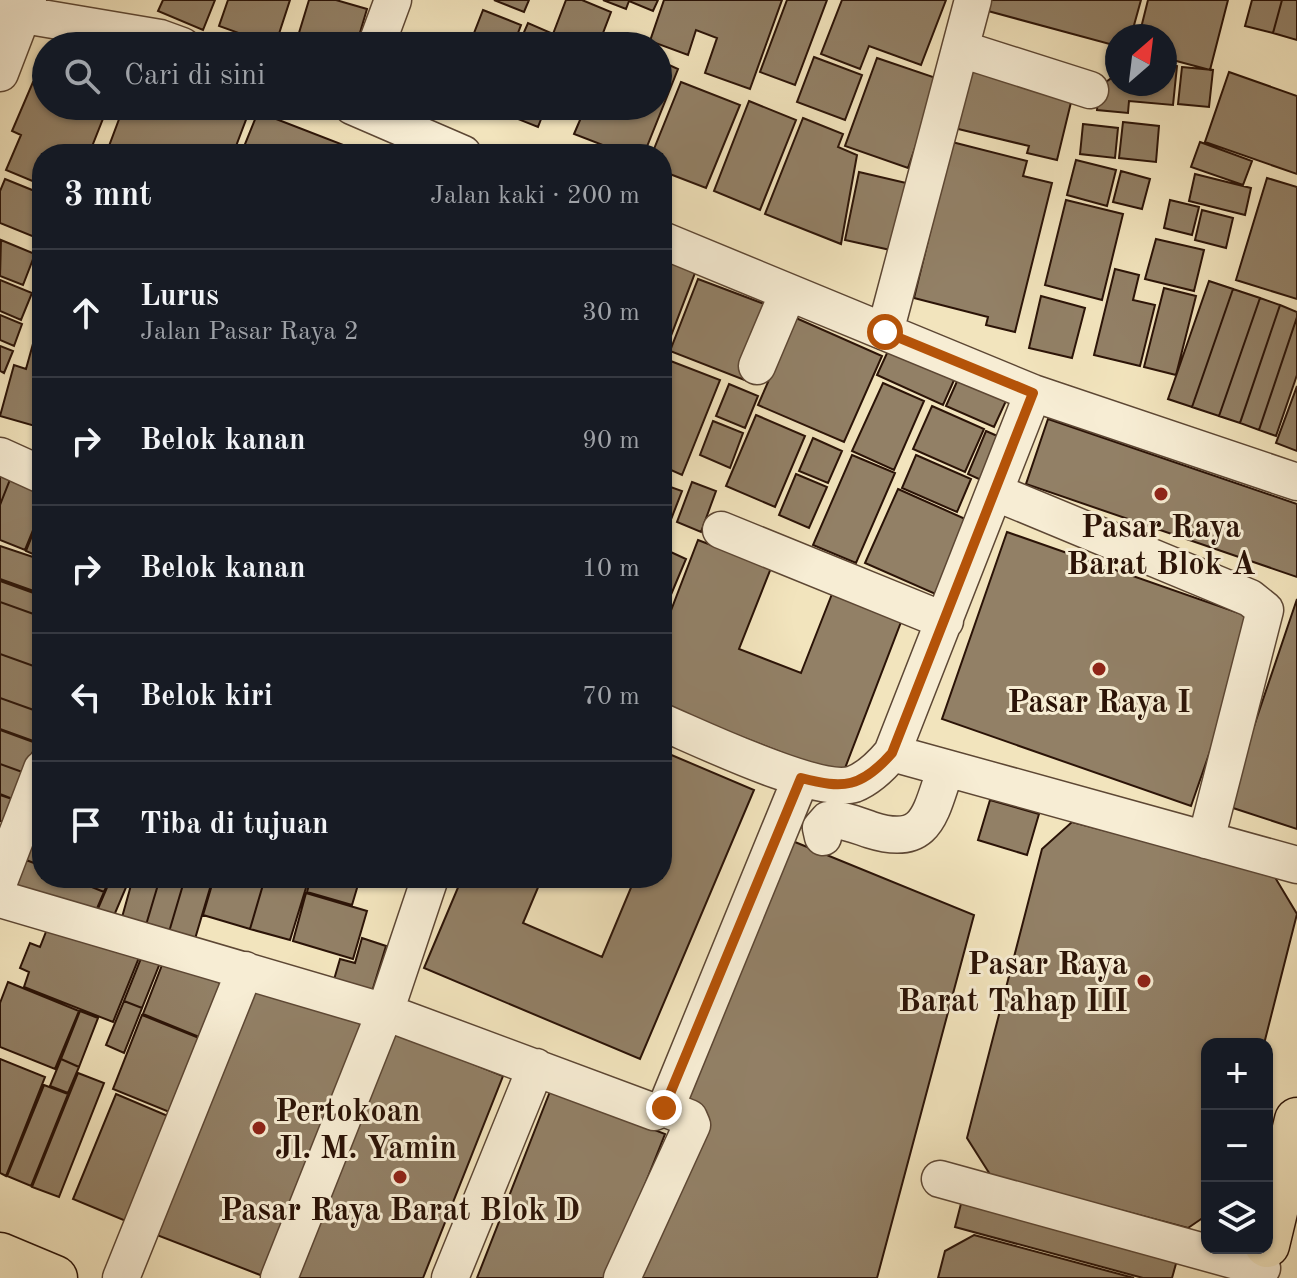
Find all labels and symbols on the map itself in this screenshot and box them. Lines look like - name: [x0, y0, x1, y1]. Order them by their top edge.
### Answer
- north arrow: [1105, 24, 1177, 96]
- route start: [867, 314, 903, 350]
- marker: Pasar Raya Barat Blok A: [1152, 485, 1170, 503]
- place label: Pasar Raya Barat Blok A: [1066, 513, 1256, 582]
- marker: Pasar Raya I: [1090, 660, 1108, 678]
- place label: Pasar Raya I: [1007, 688, 1191, 720]
- place label: Pasar Raya Barat Tahap III: [898, 950, 1128, 1019]
- marker: Pasar Raya Barat Tahap III: [1135, 972, 1153, 990]
- route end: [646, 1090, 682, 1126]
- place label: Pertokoan Jl. M. Yamin: [275, 1097, 457, 1166]
- marker: Pertokoan Jl. M. Yamin: [250, 1119, 268, 1137]
- marker: Pasar Raya Barat Blok D: [391, 1168, 409, 1186]
- place label: Pasar Raya Barat Blok D: [220, 1196, 580, 1228]

